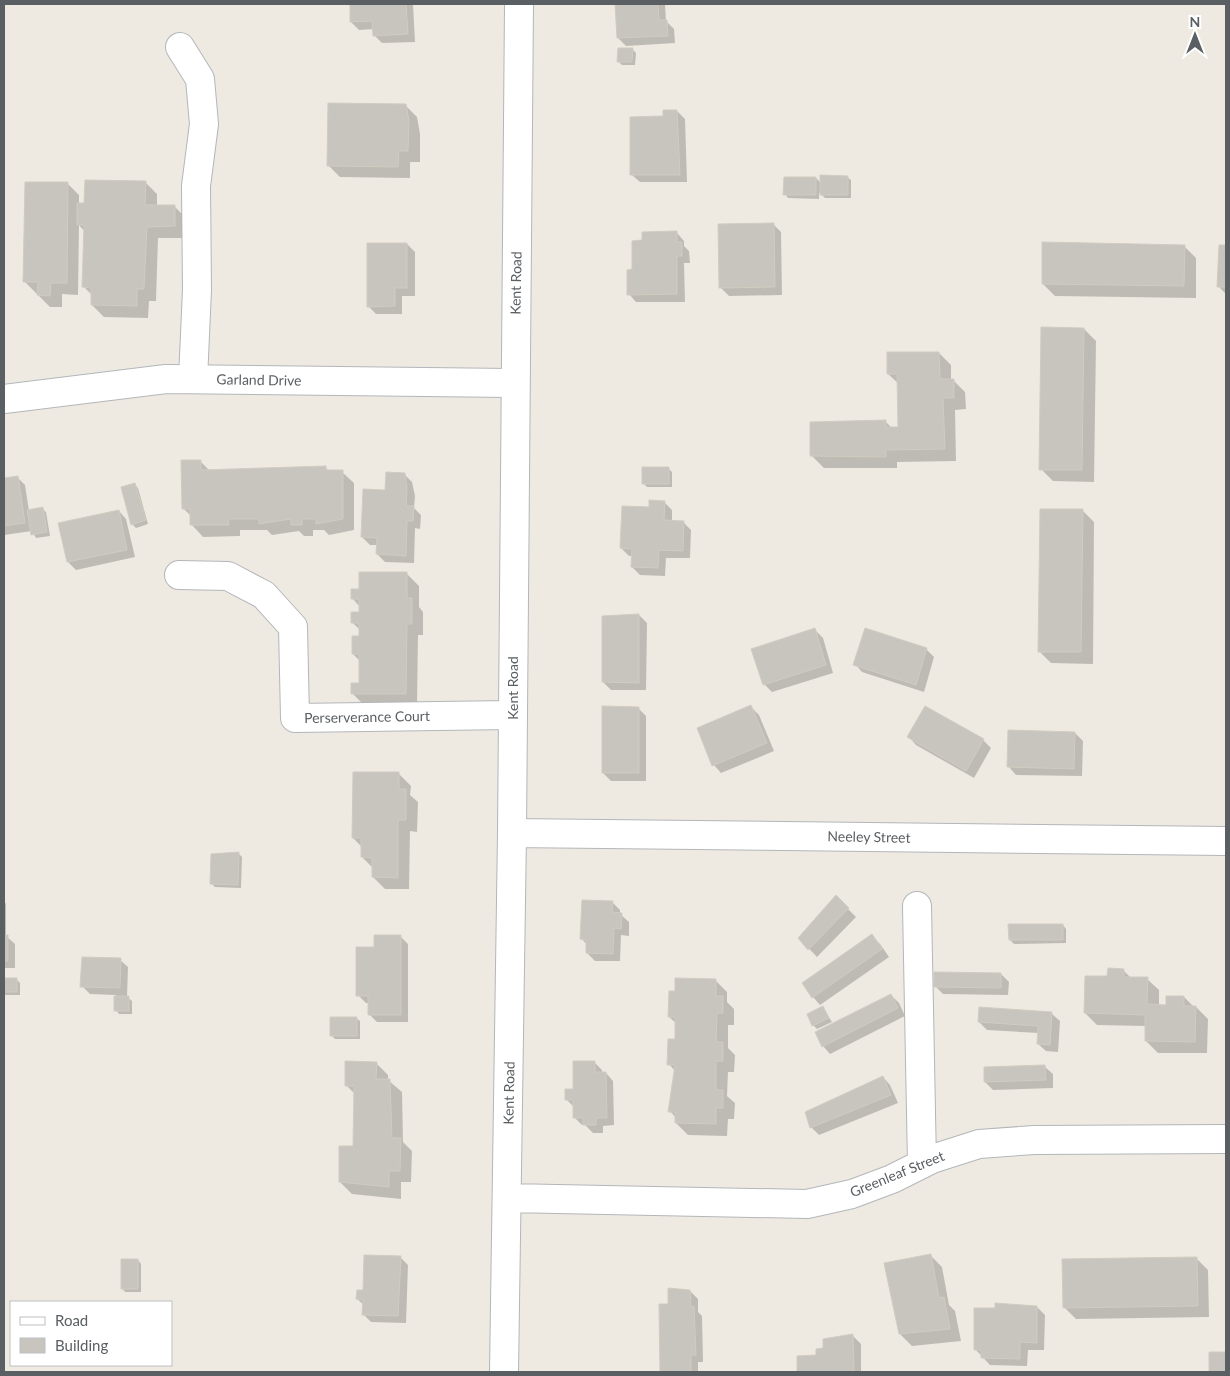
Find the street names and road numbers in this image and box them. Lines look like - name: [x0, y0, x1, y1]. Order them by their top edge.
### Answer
- street label: Kent Road: [506, 251, 525, 315]
- street label: Garland Drive: [216, 370, 302, 389]
- street label: Kent Road: [504, 656, 521, 720]
- street label: Perserverance Court: [304, 707, 430, 726]
- street label: Neeley Street: [827, 827, 911, 846]
- street label: Kent Road: [499, 1061, 518, 1125]
- street label: Greenleaf Street: [847, 1147, 946, 1200]

